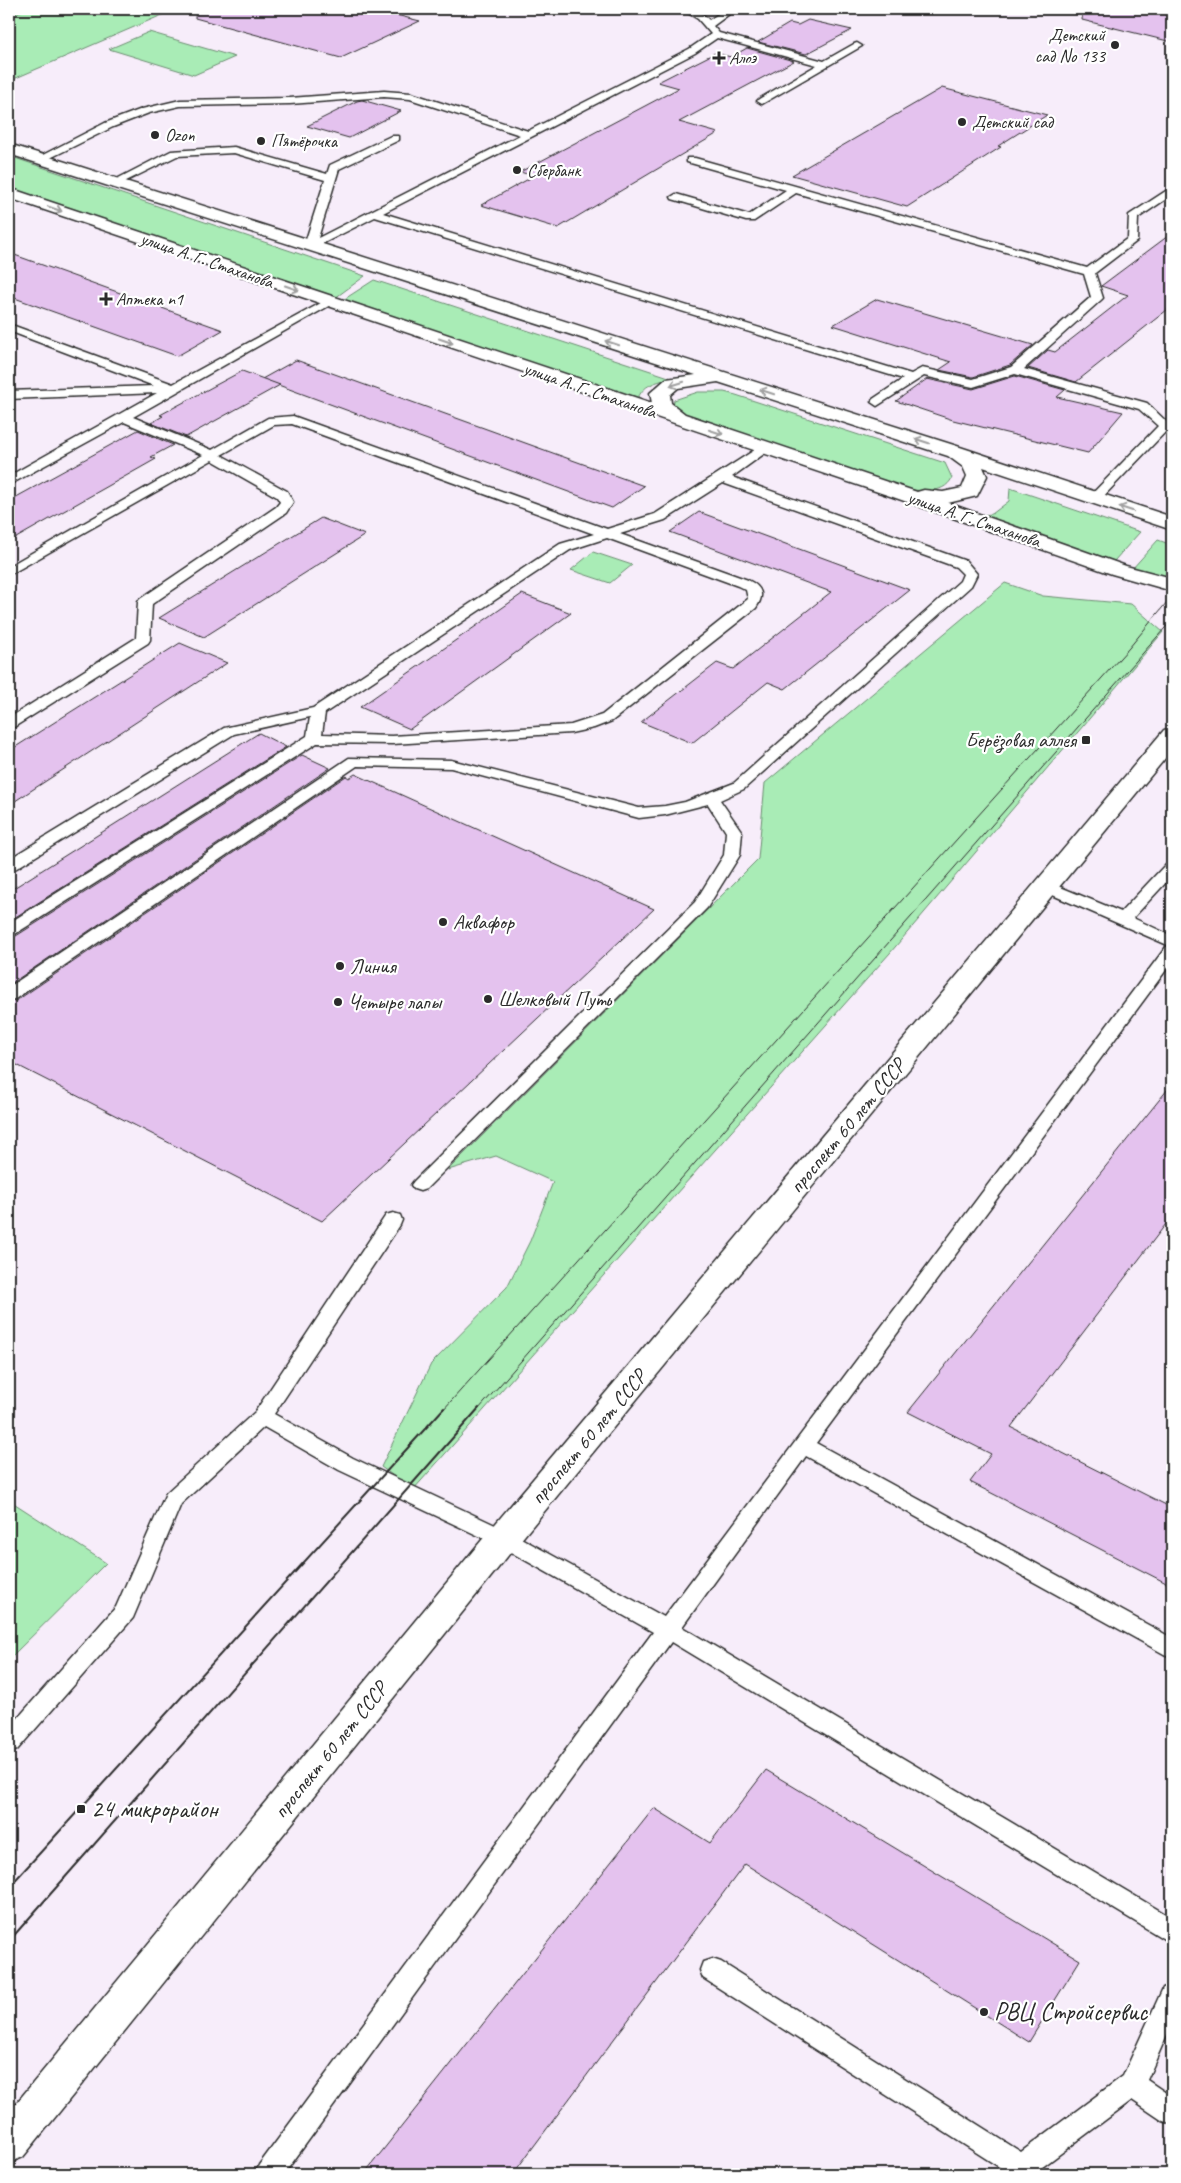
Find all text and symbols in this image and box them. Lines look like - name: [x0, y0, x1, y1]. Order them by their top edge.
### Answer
- place label: Детский сад No 133: [1035, 24, 1107, 67]
- marker: Детский сад No 133: [1109, 39, 1121, 51]
- place label: Алоэ: [729, 47, 758, 69]
- marker: Алоэ: [713, 52, 725, 64]
- place label: Детский сад: [972, 111, 1055, 133]
- marker: Детский сад: [956, 116, 968, 128]
- place label: Ozon: [165, 124, 195, 146]
- marker: Ozon: [149, 129, 161, 141]
- place label: Пятёрочка: [271, 130, 339, 152]
- marker: Пятёрочка: [255, 135, 267, 147]
- place label: Сбербанк: [527, 159, 582, 181]
- marker: Сбербанк: [511, 164, 523, 176]
- one-way arrow: [47, 204, 63, 214]
- street label: улица А. Г. Стаханова: [137, 227, 277, 293]
- one-way arrow: [284, 284, 300, 294]
- place label: Аптека n1: [116, 288, 184, 310]
- marker: Аптека n1: [100, 293, 112, 305]
- one-way arrow: [438, 336, 454, 346]
- one-way arrow: [604, 337, 620, 347]
- street label: улица А. Г. Стаханова: [520, 357, 660, 423]
- one-way arrow: [669, 379, 685, 389]
- one-way arrow: [760, 387, 775, 396]
- one-way arrow: [707, 428, 723, 437]
- one-way arrow: [914, 436, 930, 446]
- street label: улица А. Г. Стаханова: [904, 486, 1044, 552]
- one-way arrow: [1118, 503, 1134, 513]
- place label: Берёзовая аллея: [966, 727, 1078, 754]
- marker: Берёзовая аллея: [1080, 734, 1092, 746]
- place label: Аквафор: [453, 909, 515, 935]
- marker: Аквафор: [437, 916, 449, 928]
- place label: Линия: [350, 953, 397, 979]
- marker: Линия: [334, 960, 346, 972]
- place label: Шелковый Путь: [498, 986, 612, 1012]
- place label: Четыре лапы: [348, 989, 443, 1015]
- marker: Шелковый Путь: [482, 993, 494, 1005]
- marker: Четыре лапы: [332, 996, 344, 1008]
- street label: проспект 60 лет СССР: [783, 1051, 913, 1198]
- street label: проспект 60 лет СССР: [524, 1362, 654, 1509]
- street label: проспект 60 лет СССР: [267, 1674, 395, 1823]
- place label: 24 микрорайон: [91, 1793, 219, 1825]
- marker: 24 микрорайон: [75, 1803, 87, 1815]
- place label: РВЦ Стройсервис: [994, 1996, 1148, 2028]
- marker: РВЦ Стройсервис: [978, 2006, 990, 2018]

